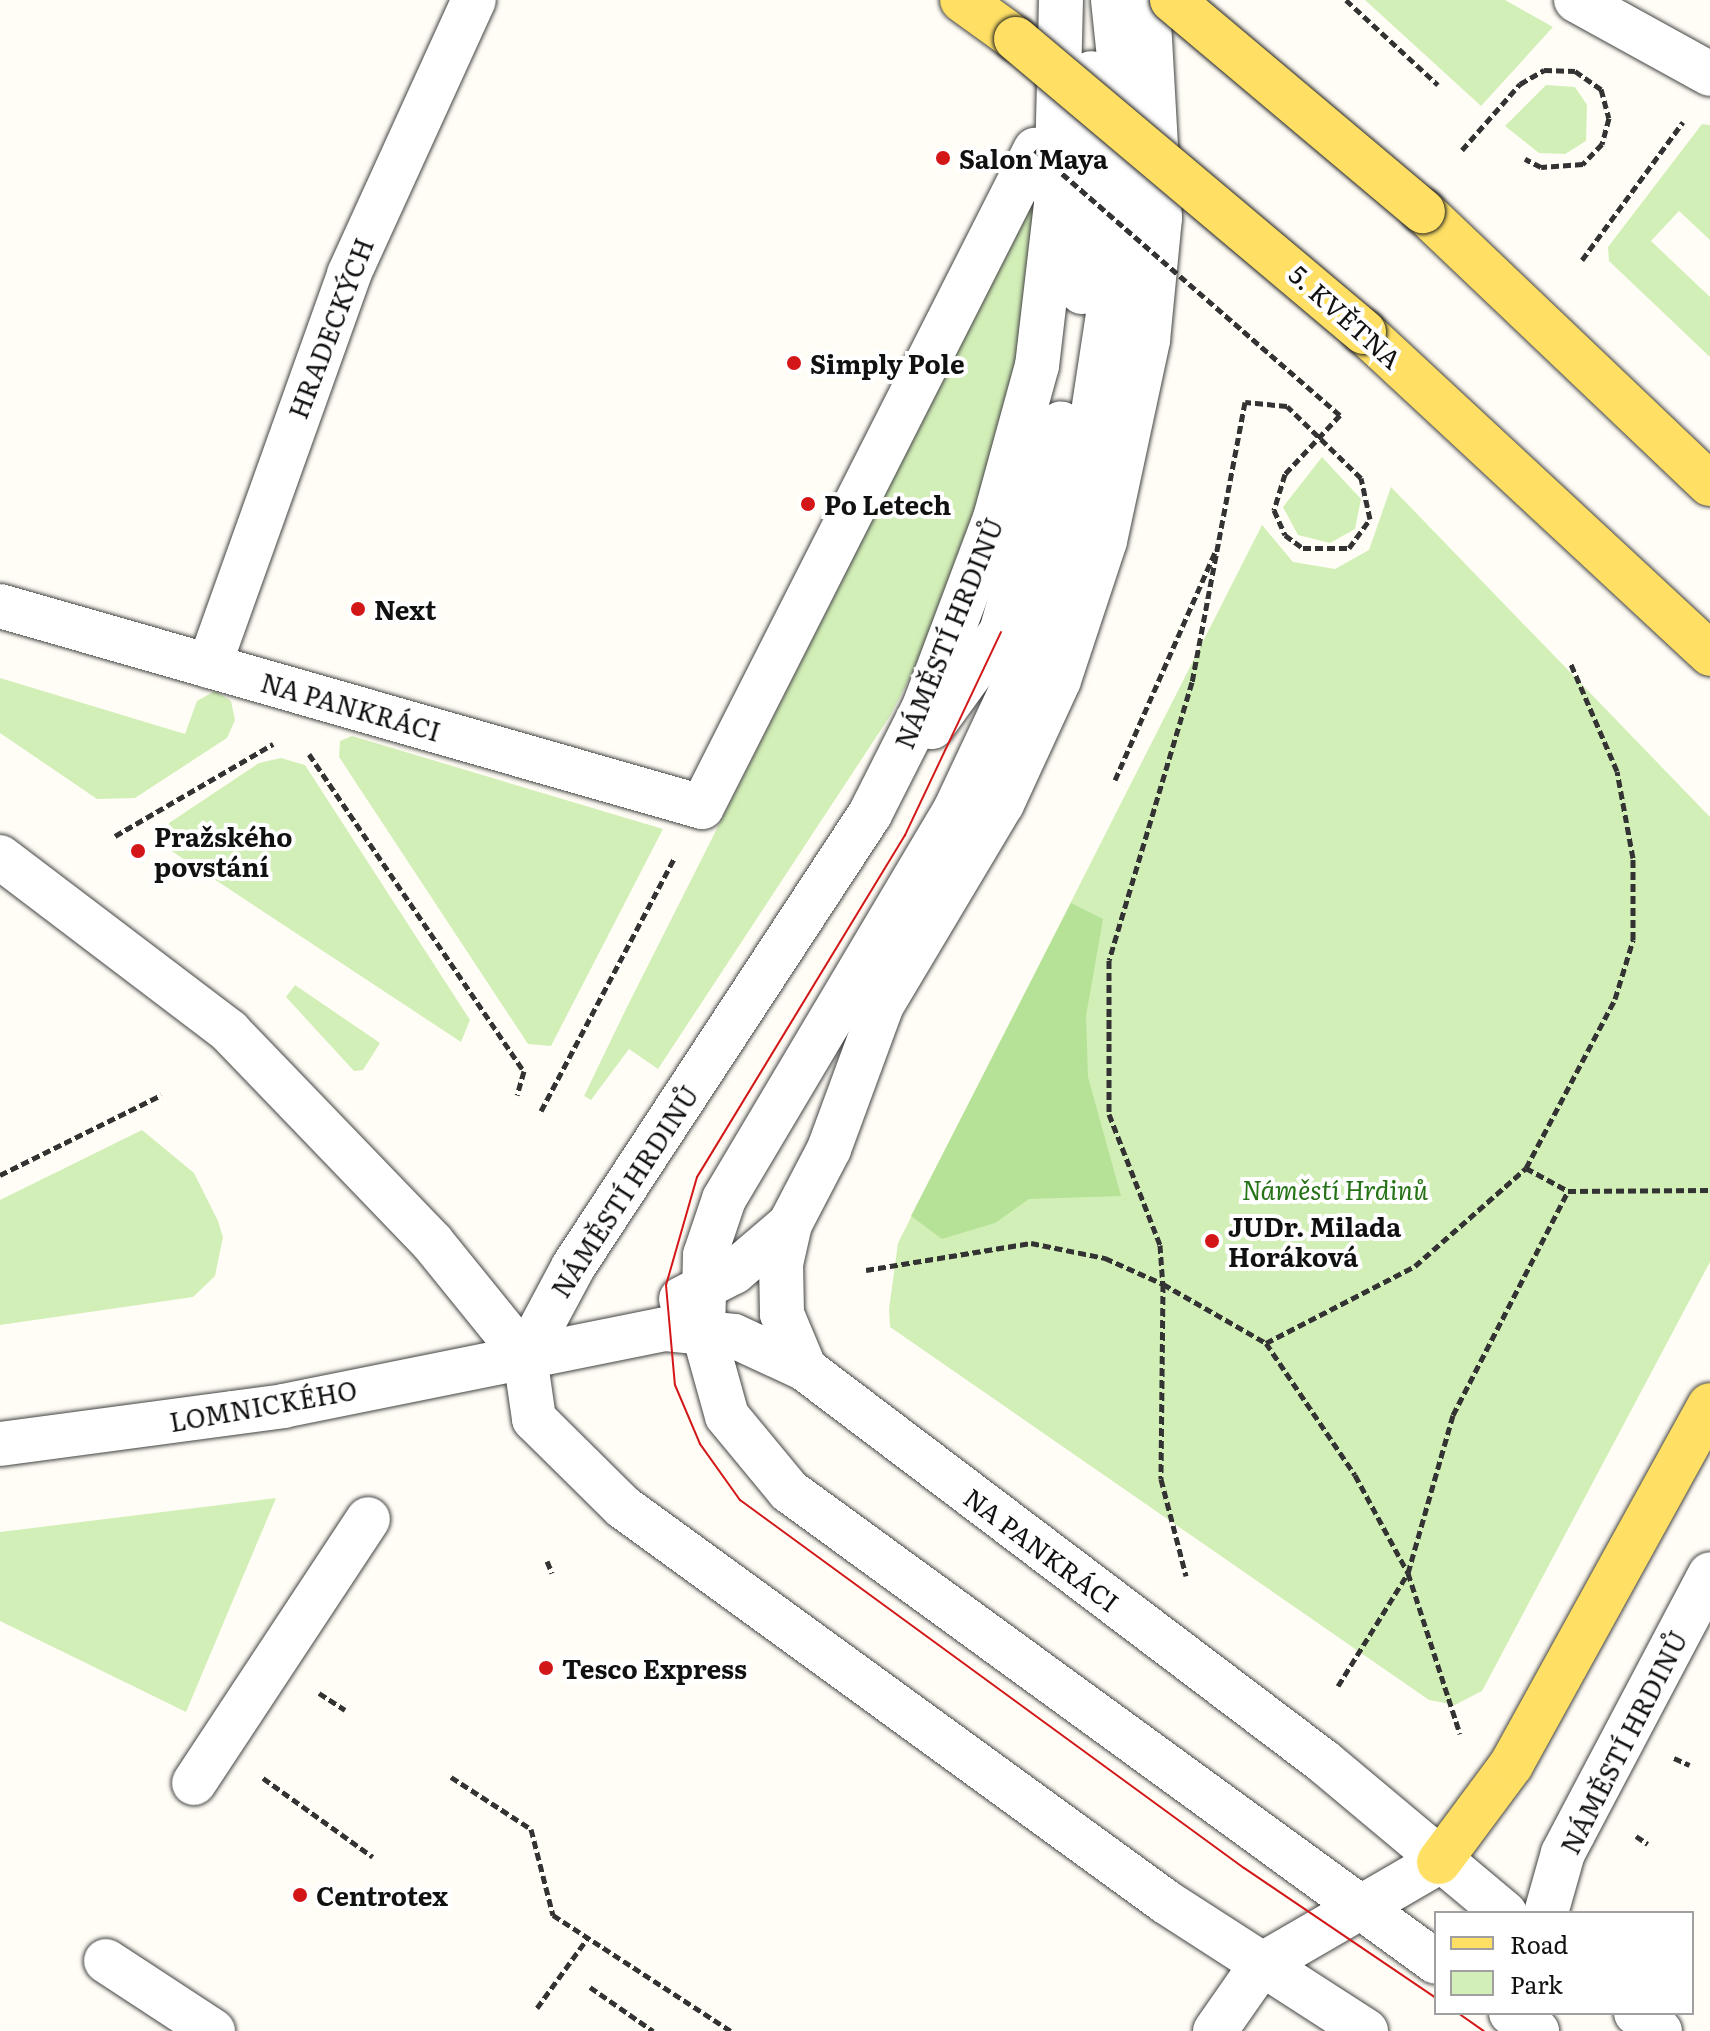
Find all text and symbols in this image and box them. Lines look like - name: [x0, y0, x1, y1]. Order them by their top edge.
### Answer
- place label: Salon Maya: [959, 142, 1108, 174]
- marker: Salon Maya: [934, 149, 952, 167]
- street label: HRADECKÝCH: [281, 233, 379, 423]
- street label: 5. KVĚTNA: [1284, 258, 1408, 374]
- place label: Simply Pole: [810, 347, 965, 379]
- marker: Simply Pole: [785, 354, 803, 372]
- place label: Po Letech: [824, 488, 951, 520]
- marker: Po Letech: [799, 495, 817, 513]
- street label: NÁMĚSTÍ HRDINŮ: [887, 513, 1009, 753]
- place label: Next: [374, 593, 436, 625]
- marker: Next: [349, 600, 367, 618]
- street label: NA PANKRÁCI: [258, 665, 444, 747]
- place label: Pražského povstání: [154, 820, 292, 882]
- marker: Pražského povstání: [129, 842, 147, 860]
- street label: NÁMĚSTÍ HRDINŮ: [544, 1079, 704, 1303]
- park label: Náměstí Hrdinů: [1242, 1173, 1428, 1205]
- place label: JUDr. Milada Horáková: [1228, 1210, 1401, 1272]
- marker: JUDr. Milada Horáková: [1203, 1232, 1221, 1250]
- street label: LOMNICKÉHO: [167, 1373, 359, 1437]
- street label: NA PANKRÁCI: [959, 1481, 1125, 1617]
- street label: NÁMĚSTÍ HRDINŮ: [1553, 1625, 1693, 1859]
- place label: Tesco Express: [562, 1652, 747, 1684]
- marker: Tesco Express: [537, 1659, 555, 1677]
- place label: Centrotex: [316, 1879, 448, 1911]
- marker: Centrotex: [291, 1886, 309, 1904]
- legend: [1434, 1911, 1694, 2015]
- text: Road: [1510, 1926, 1568, 1961]
- text: Park: [1510, 1966, 1563, 2001]

